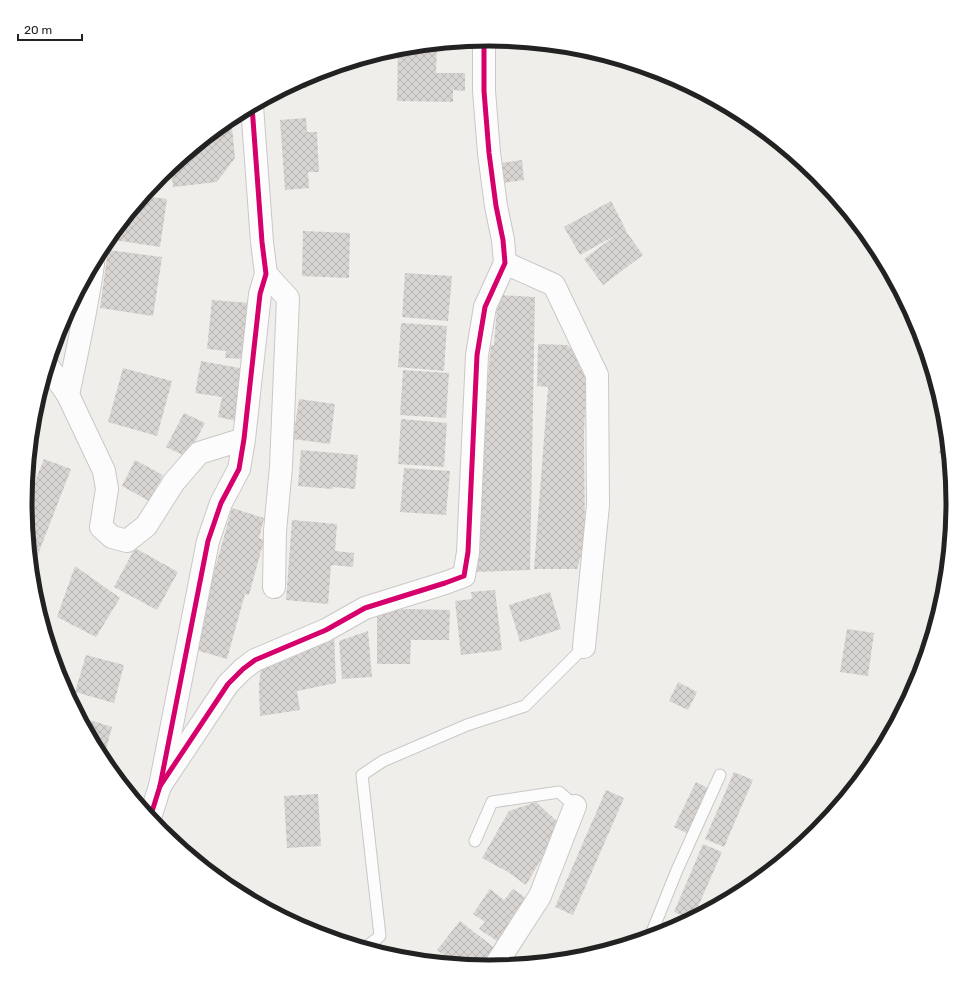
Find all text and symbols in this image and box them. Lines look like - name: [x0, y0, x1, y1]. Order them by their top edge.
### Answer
- scale bar: [18, 16, 82, 42]
- text: 20 m: [24, 23, 52, 37]

